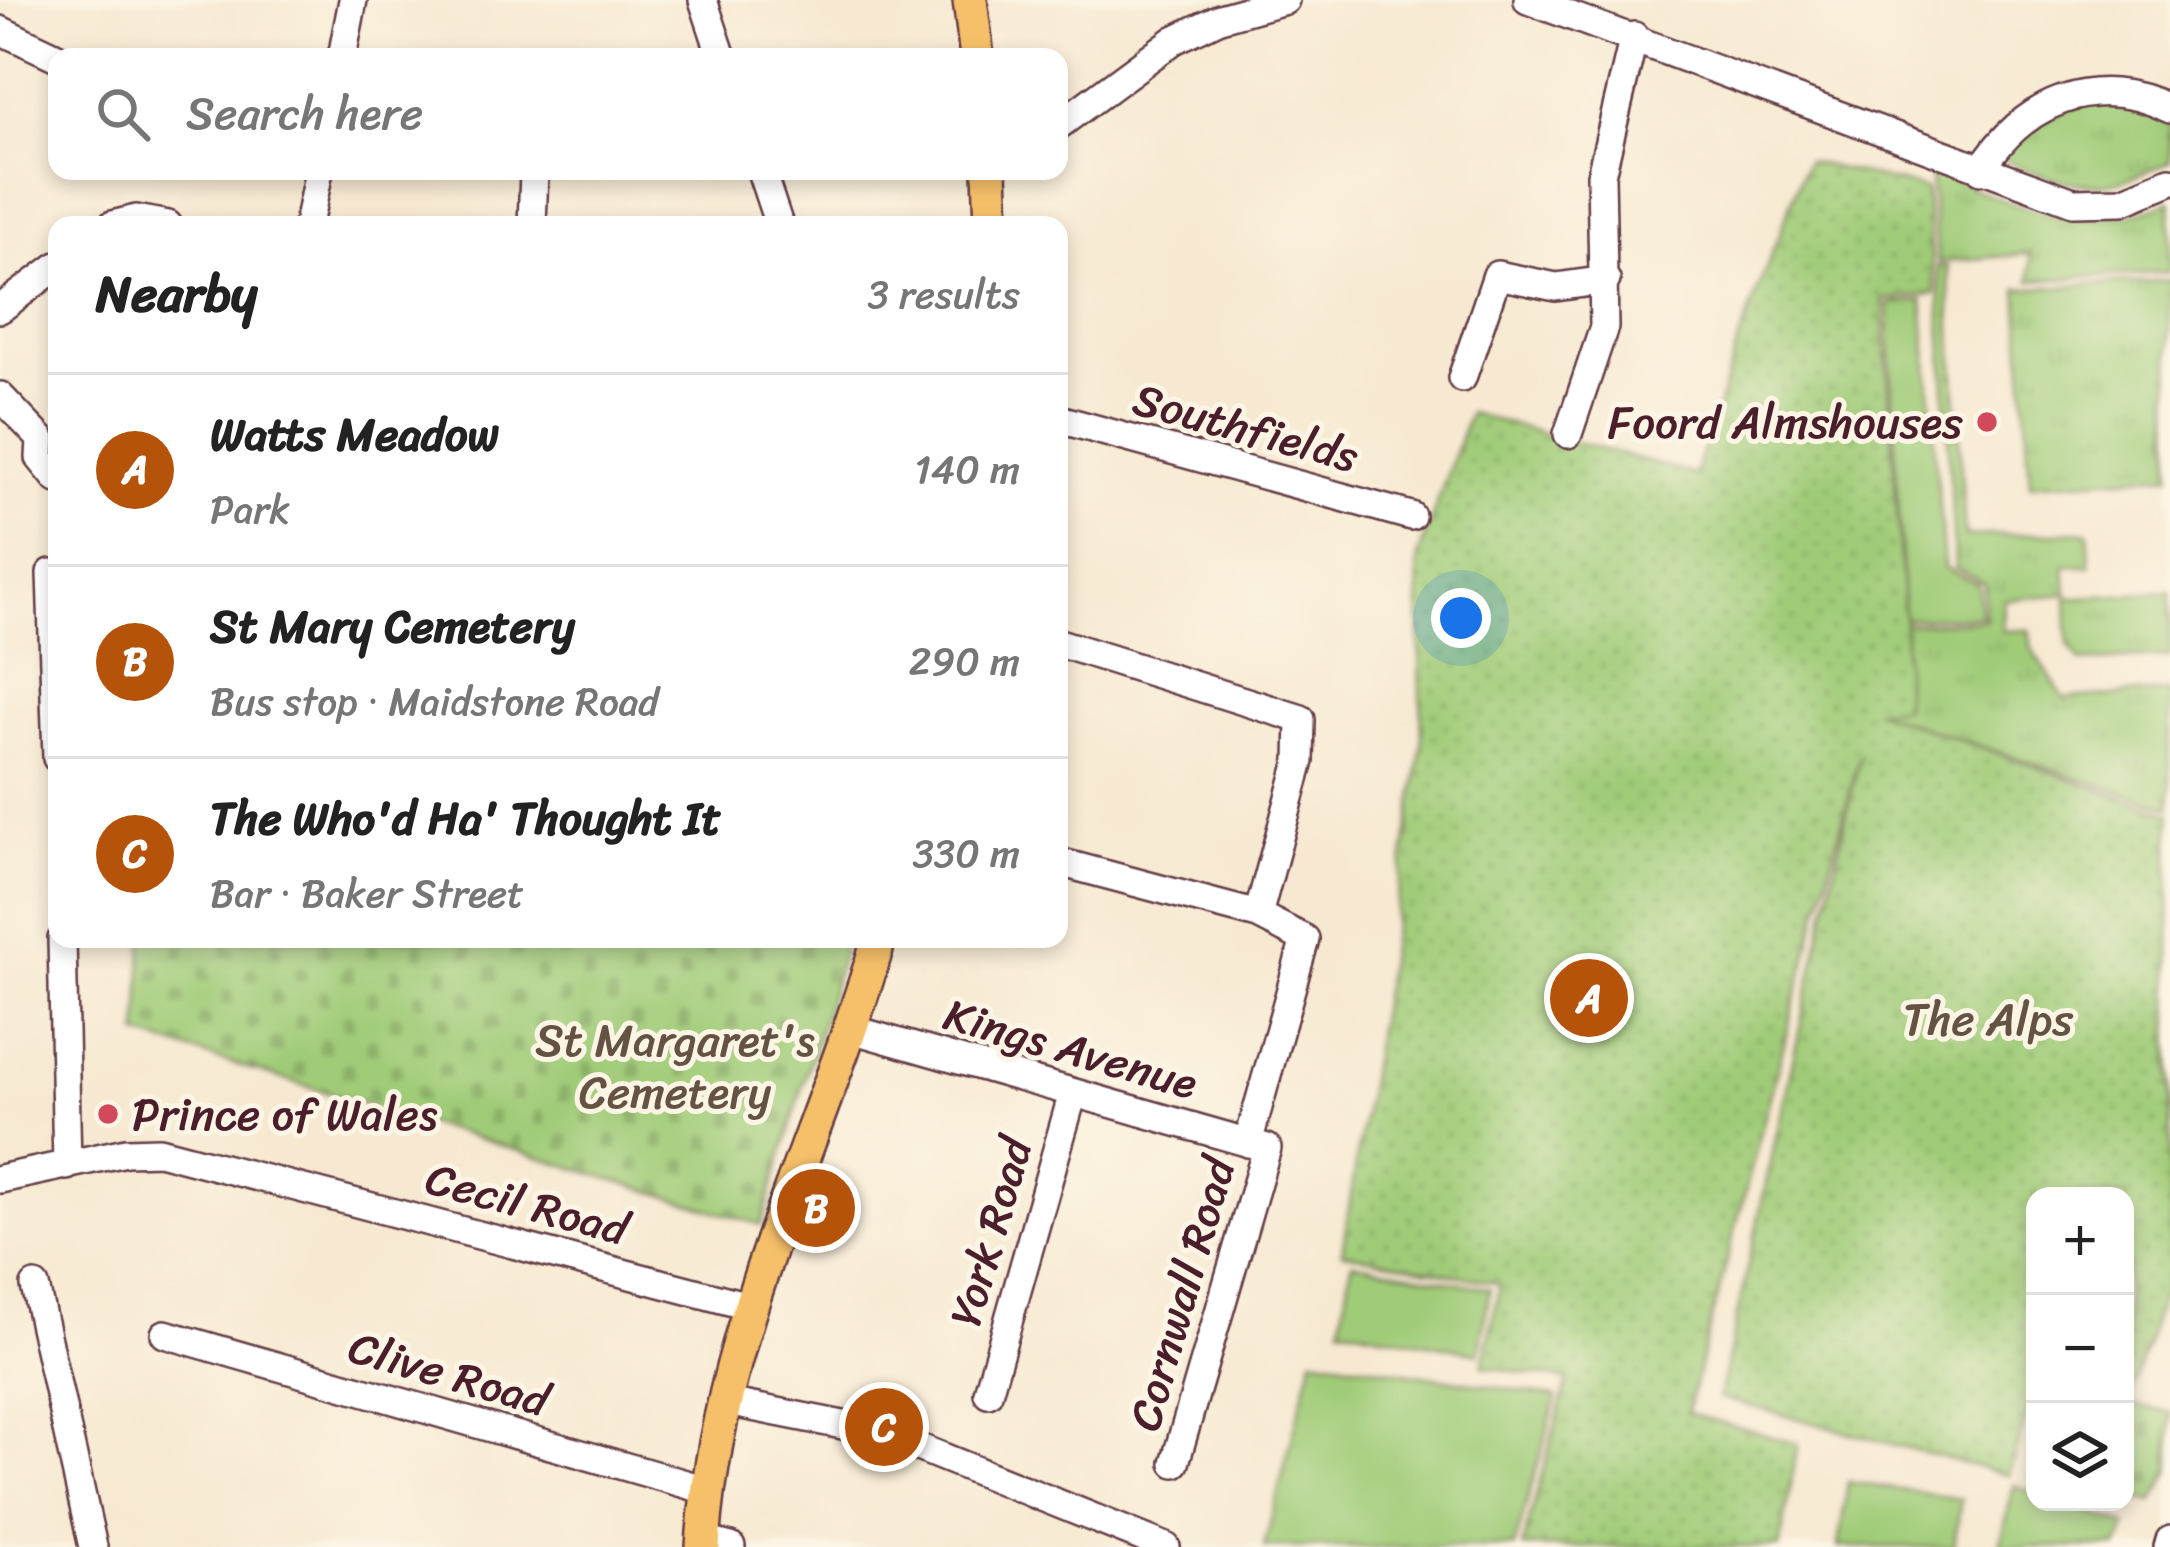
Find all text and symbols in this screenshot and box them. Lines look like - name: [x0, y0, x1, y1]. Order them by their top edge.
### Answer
- search box: [48, 48, 1068, 180]
- text: Search here: [186, 74, 423, 154]
- icon: search: [90, 81, 156, 147]
- text: Nearby: [96, 249, 257, 339]
- text: 3 results: [867, 260, 1020, 329]
- street label: Southfields: [1124, 359, 1368, 497]
- place label: Foord Almshouses: [1608, 383, 1963, 463]
- text: Watts Meadow: [210, 395, 499, 475]
- marker: Foord Almshouses: [1974, 409, 2000, 435]
- text: A: [122, 435, 148, 504]
- text: 140 m: [914, 435, 1020, 504]
- text: Park: [210, 475, 290, 544]
- text: St Mary Cemetery: [210, 587, 575, 667]
- your location: [1431, 588, 1491, 648]
- text: B: [123, 627, 147, 696]
- text: 290 m: [909, 627, 1020, 696]
- text: Bus stop · Maidstone Road: [210, 667, 659, 736]
- text: The Who'd Ha' Thought It: [210, 779, 721, 859]
- text: C: [123, 819, 147, 888]
- text: 330 m: [912, 819, 1020, 888]
- text: Bar · Baker Street: [210, 859, 524, 928]
- pin: A: [1550, 953, 1628, 1043]
- street label: Kings Avenue: [934, 975, 1207, 1123]
- park label: The Alps: [1903, 980, 2073, 1060]
- park label: St Margaret's Cemetery: [535, 1001, 815, 1133]
- place label: Prince of Wales: [132, 1075, 438, 1155]
- marker: Prince of Wales: [95, 1101, 121, 1127]
- street label: York Road: [926, 1125, 1057, 1336]
- street label: Cecil Road: [417, 1139, 640, 1270]
- street label: Cornwall Road: [1105, 1145, 1260, 1440]
- pin: B: [777, 1163, 855, 1253]
- map controls: [2026, 1187, 2134, 1511]
- button: +: [2026, 1187, 2134, 1295]
- button: −: [2026, 1295, 2134, 1403]
- street label: Clive Road: [339, 1307, 561, 1442]
- pin: C: [845, 1382, 923, 1472]
- button: layers: [2026, 1403, 2134, 1511]

